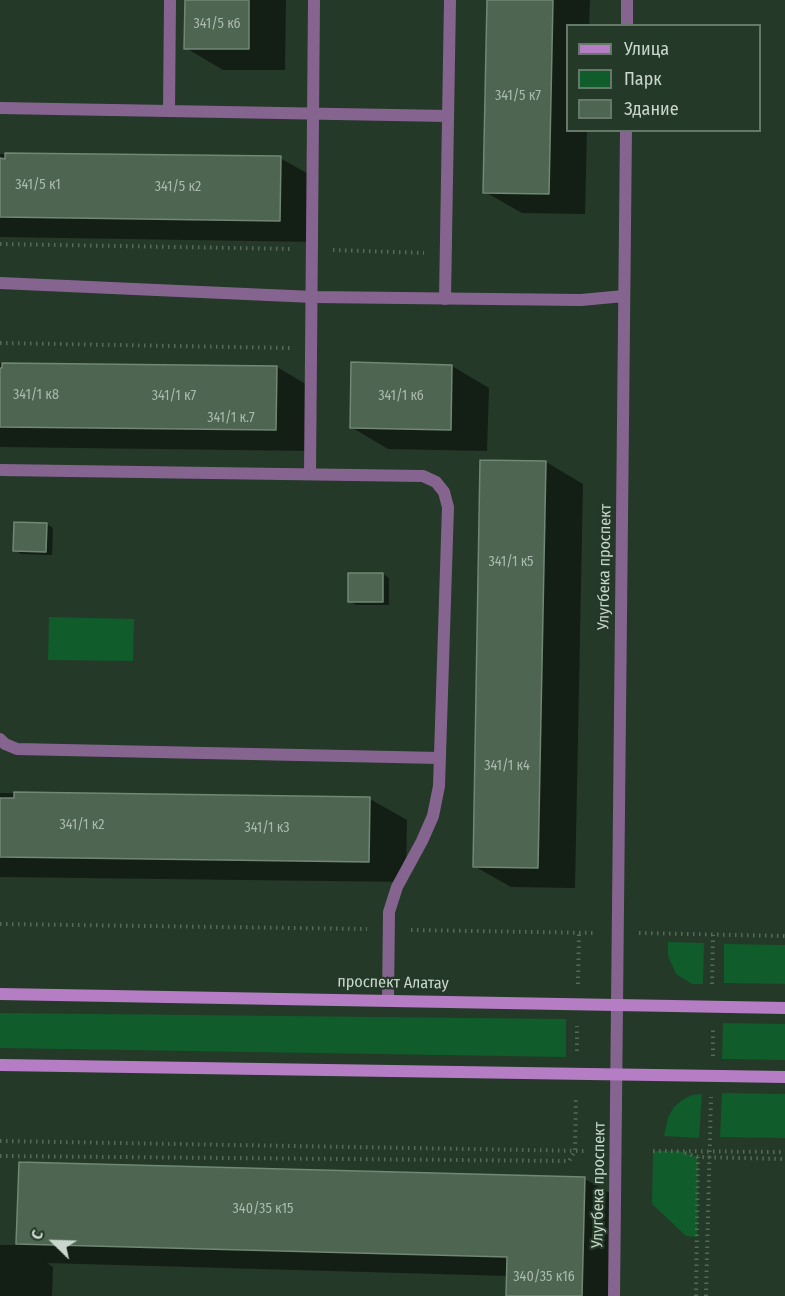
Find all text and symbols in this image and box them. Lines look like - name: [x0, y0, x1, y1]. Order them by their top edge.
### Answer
- house number: 341/5 к6: [193, 16, 241, 32]
- legend: [566, 24, 761, 132]
- text: Улица: [624, 38, 669, 60]
- text: Парк: [624, 68, 662, 90]
- house number: 341/5 к7: [495, 88, 541, 104]
- text: Здание: [624, 98, 679, 120]
- house number: 341/5 к1: [15, 177, 61, 193]
- house number: 341/5 к2: [155, 179, 201, 195]
- house number: 341/1 к8: [13, 387, 59, 403]
- house number: 341/1 к7: [152, 388, 196, 404]
- house number: 341/1 к6: [378, 388, 424, 404]
- house number: 341/1 к.7: [207, 410, 255, 426]
- street label: Улугбека проспект: [594, 504, 616, 630]
- house number: 341/1 к5: [488, 554, 534, 570]
- house number: 341/1 к4: [484, 758, 530, 774]
- house number: 341/1 к2: [60, 817, 104, 833]
- house number: 341/1 к3: [244, 820, 290, 836]
- street label: проспект Алатау: [337, 972, 449, 994]
- street label: Улугбека проспект: [588, 1122, 610, 1248]
- house number: 340/35 к15: [233, 1201, 293, 1217]
- north arrow: [24, 1212, 84, 1272]
- text: С: [27, 1227, 47, 1242]
- house number: 340/35 к16: [513, 1269, 575, 1285]

